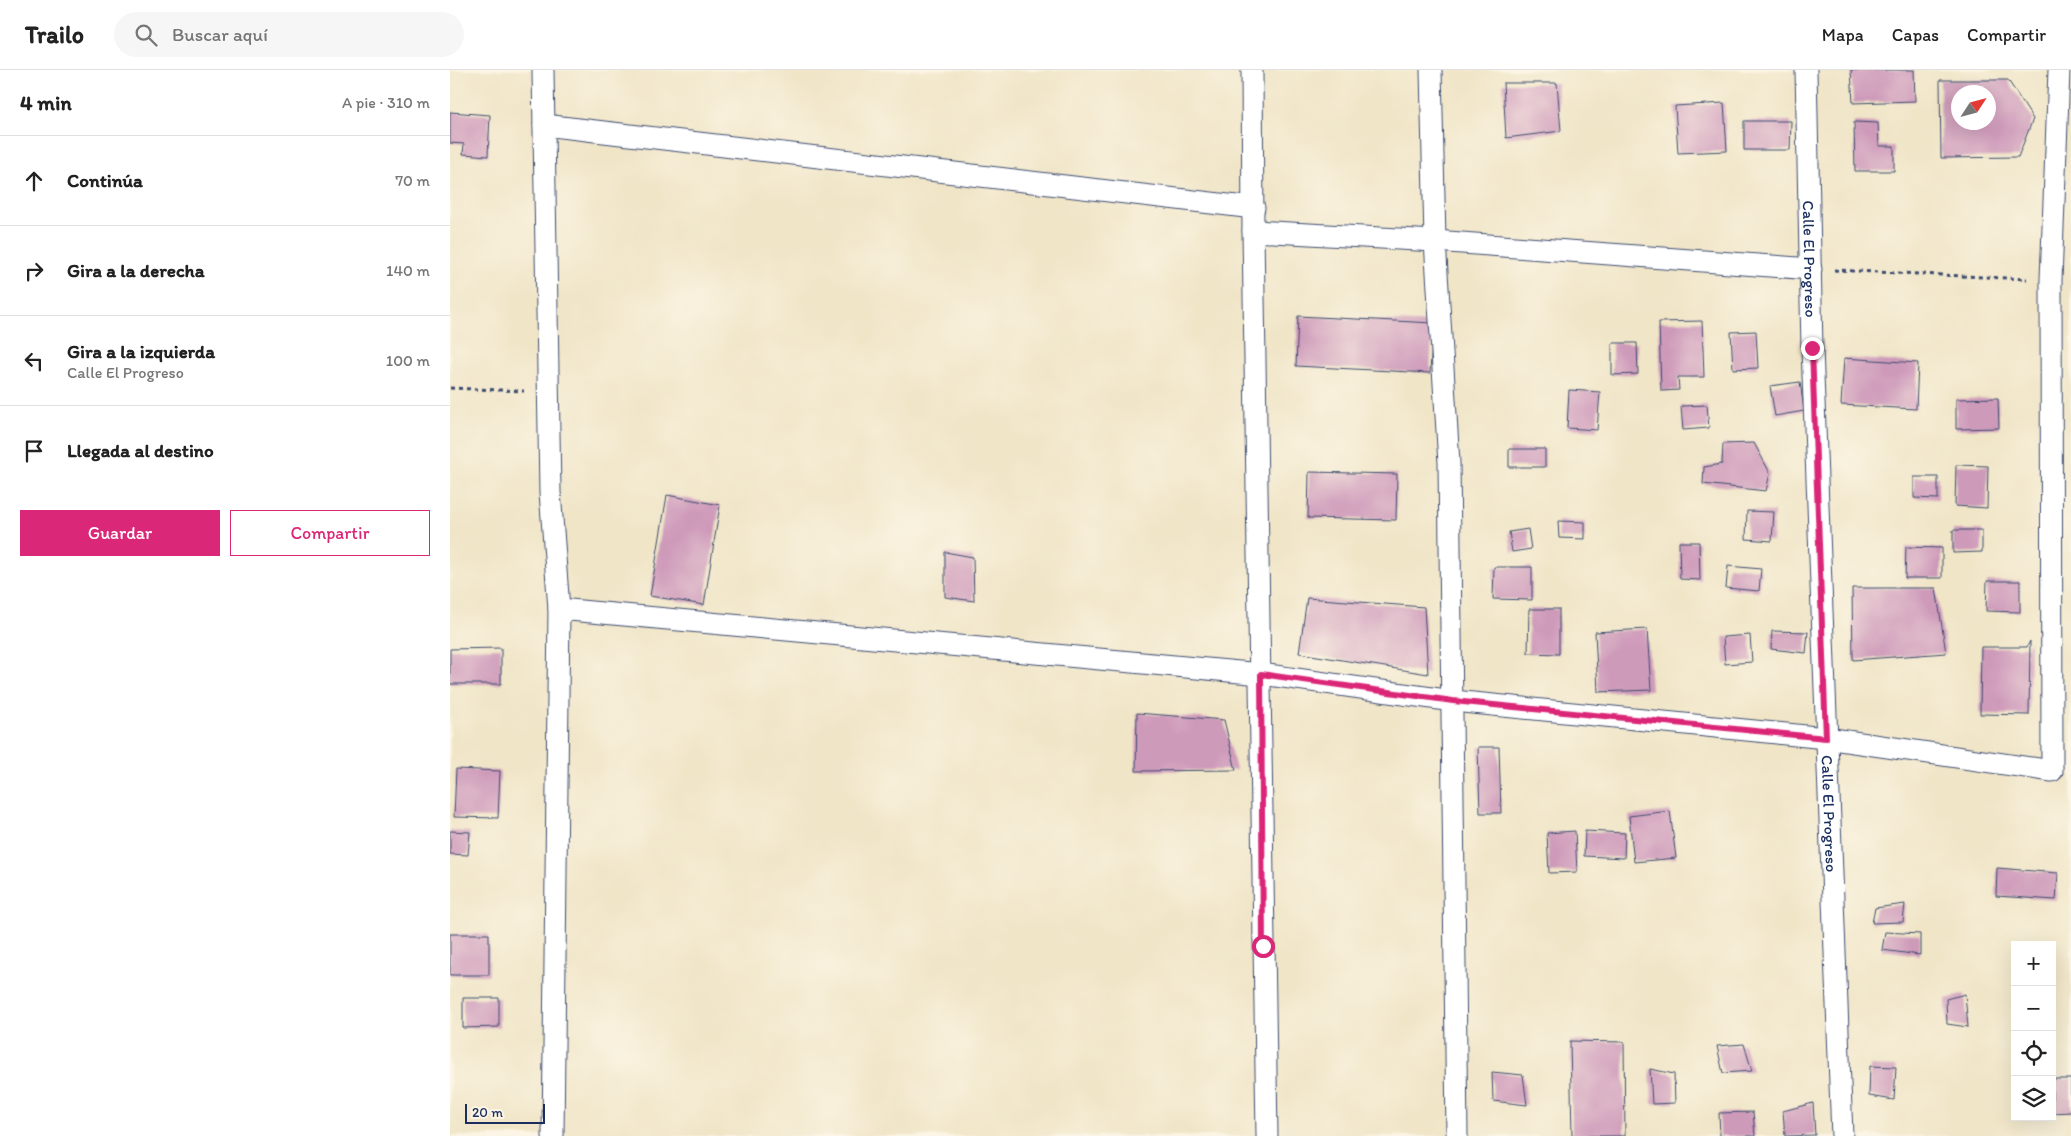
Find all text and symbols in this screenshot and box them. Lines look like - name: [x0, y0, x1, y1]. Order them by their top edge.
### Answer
- search box: [114, 12, 464, 57]
- text: Trailo: [25, 20, 84, 49]
- icon: search: [132, 21, 160, 49]
- text: Buscar aquí: [172, 23, 268, 46]
- text: Mapa: [1822, 24, 1864, 46]
- text: Capas: [1892, 24, 1939, 46]
- text: Compartir: [1967, 24, 2046, 46]
- north arrow: [1951, 85, 1996, 130]
- text: 4 min: [20, 90, 72, 115]
- text: A pie · 310 m: [342, 93, 430, 112]
- icon: ahead: [20, 167, 48, 195]
- text: Continúa: [67, 169, 143, 192]
- text: 70 m: [395, 171, 430, 190]
- street label: Calle El Progreso: [1799, 200, 1821, 318]
- icon: right: [20, 257, 48, 285]
- text: Gira a la derecha: [67, 259, 205, 282]
- text: 140 m: [386, 261, 430, 280]
- route end: [1801, 337, 1824, 360]
- text: Gira a la izquierda: [67, 340, 215, 363]
- icon: left: [20, 347, 48, 375]
- text: 100 m: [386, 351, 430, 370]
- text: Calle El Progreso: [67, 363, 184, 382]
- icon: arrive: [20, 437, 48, 465]
- text: Llegada al destino: [67, 439, 214, 462]
- button: Guardar: [20, 510, 220, 556]
- button: Compartir: [230, 510, 430, 556]
- street label: Calle El Progreso: [1818, 755, 1841, 872]
- route start: [1252, 935, 1275, 958]
- map controls: [2011, 941, 2056, 1121]
- button: +: [2011, 941, 2056, 986]
- button: −: [2011, 986, 2056, 1031]
- button: locate: [2011, 1031, 2056, 1076]
- button: layers: [2011, 1076, 2056, 1121]
- scale bar: [465, 1101, 545, 1124]
- text: 20 m: [472, 1104, 503, 1121]

